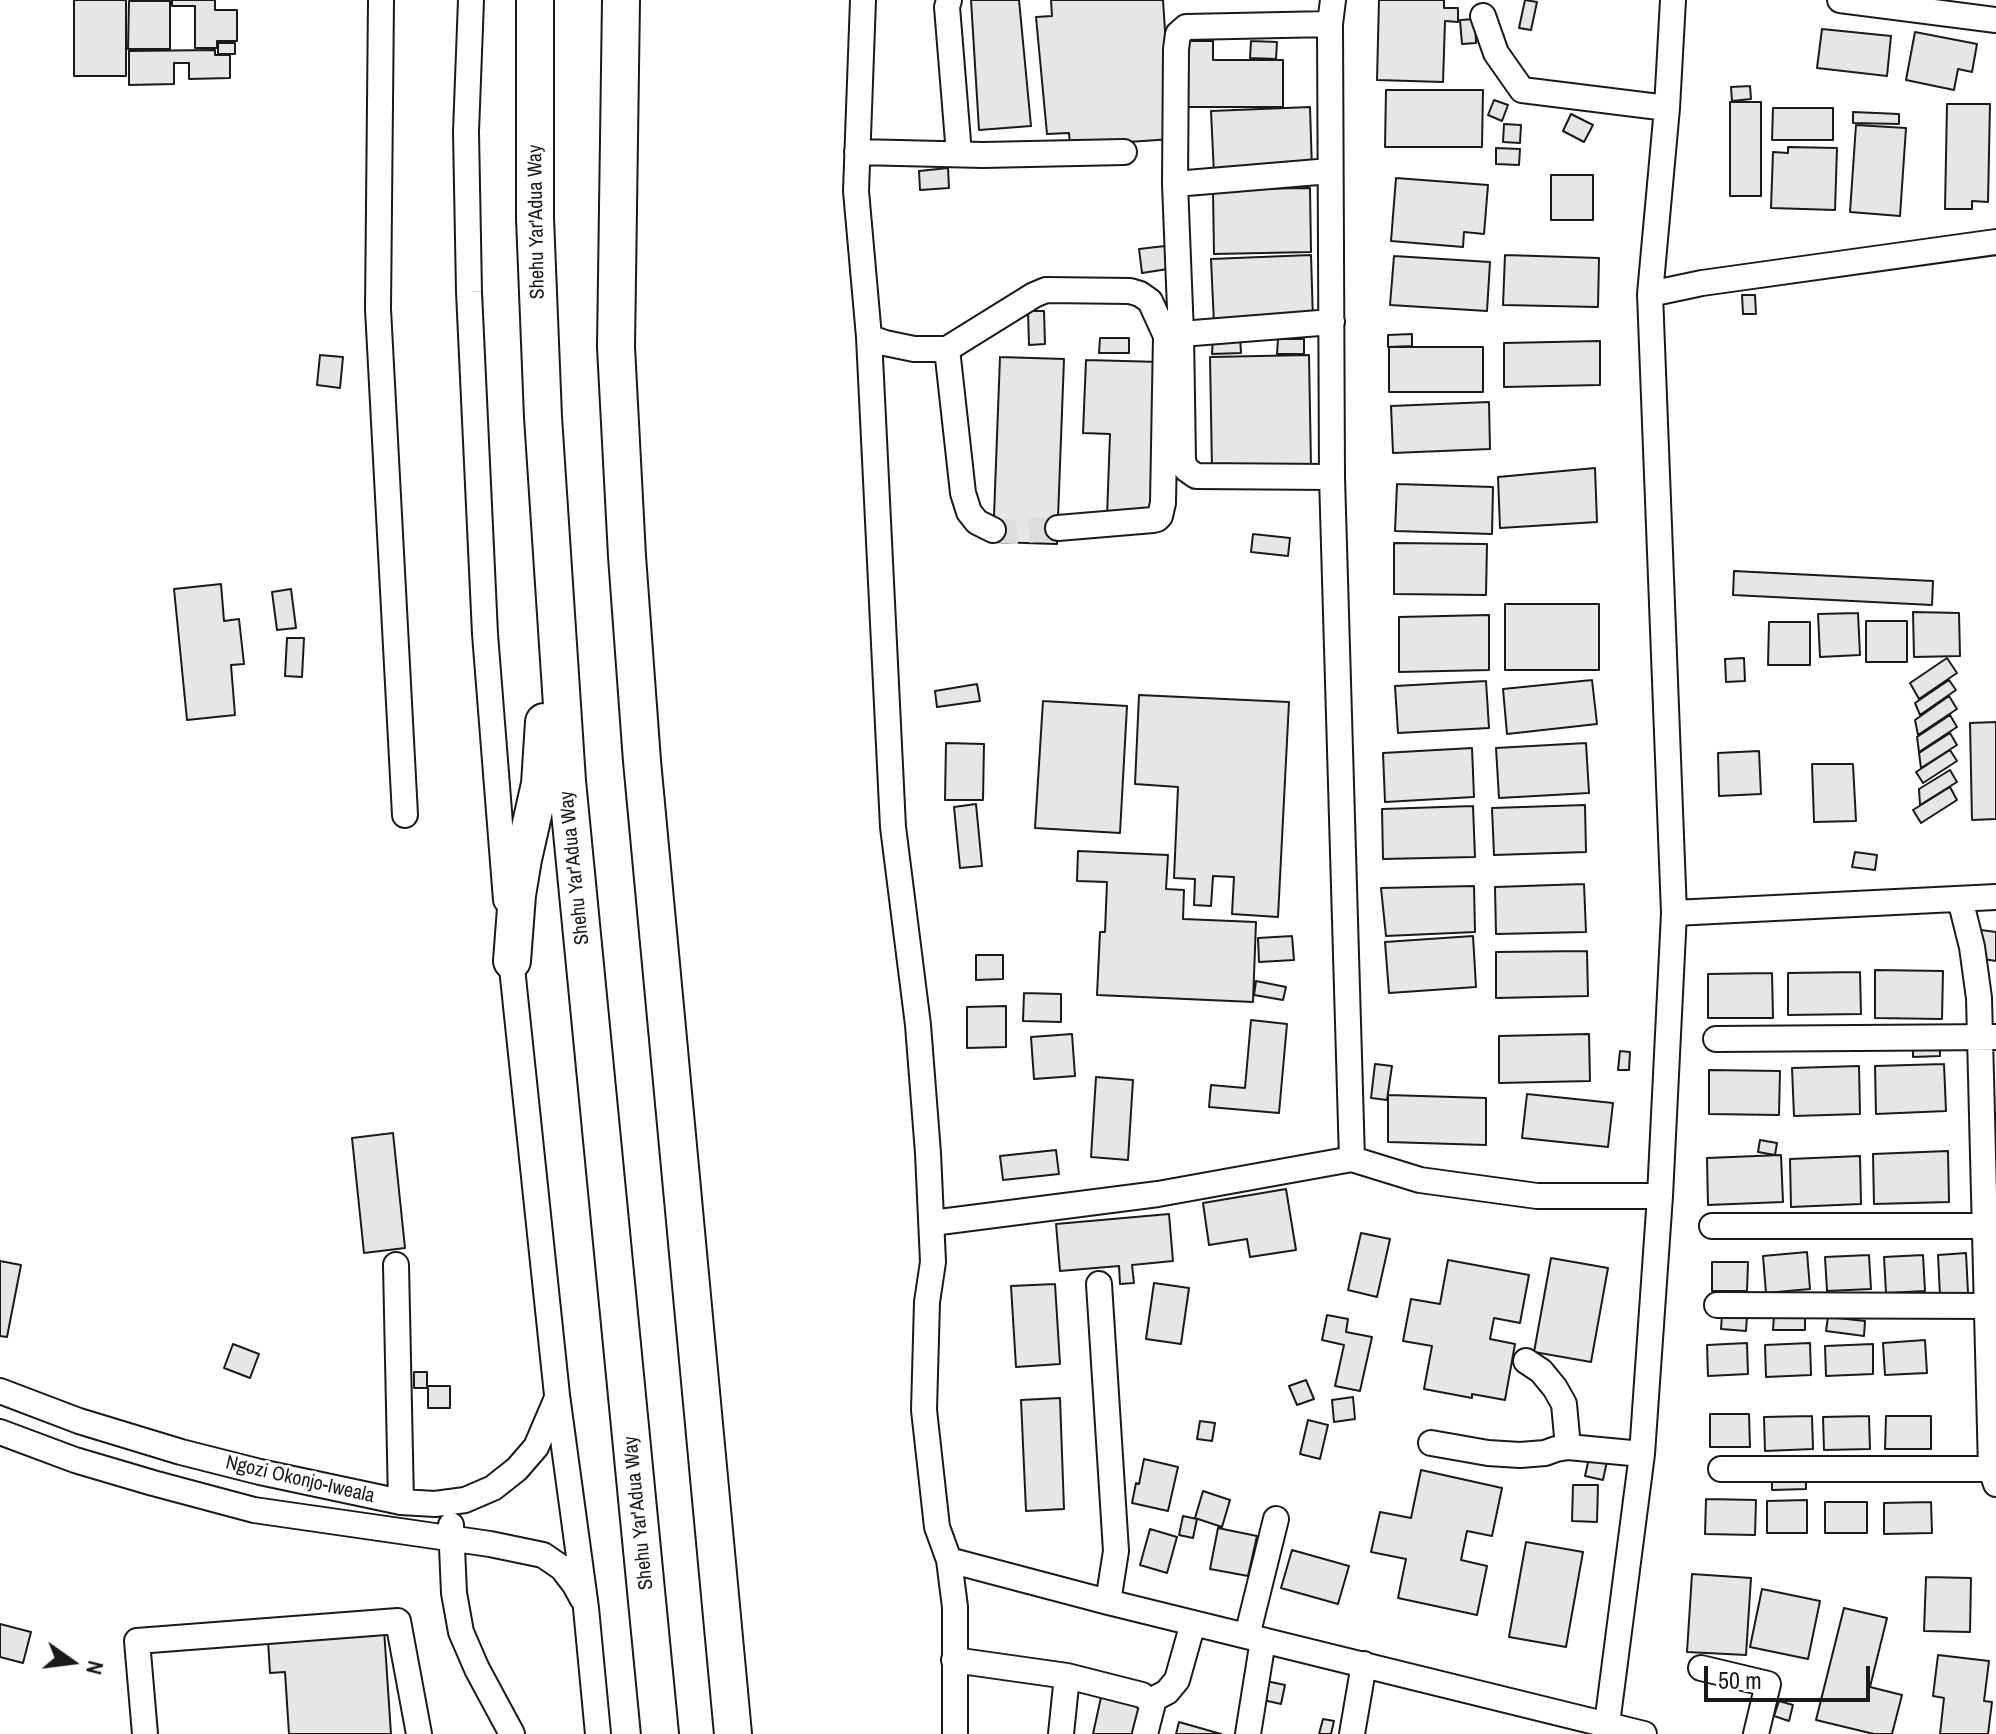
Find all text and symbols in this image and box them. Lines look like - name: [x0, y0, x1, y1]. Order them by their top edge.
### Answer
- street label: Shehu Yar'Adua Way: [524, 145, 550, 299]
- street label: Shehu Yar'Adua Way: [555, 790, 595, 946]
- street label: Shehu Yar'Adua Way: [619, 1435, 659, 1591]
- street label: Ngozi Okonjo-Iweala: [223, 1451, 377, 1509]
- north arrow: [32, 1622, 112, 1702]
- scale bar: [1708, 1650, 1874, 1700]
- text: N: [79, 1658, 111, 1678]
- text: 50 m: [1718, 1664, 1762, 1696]

